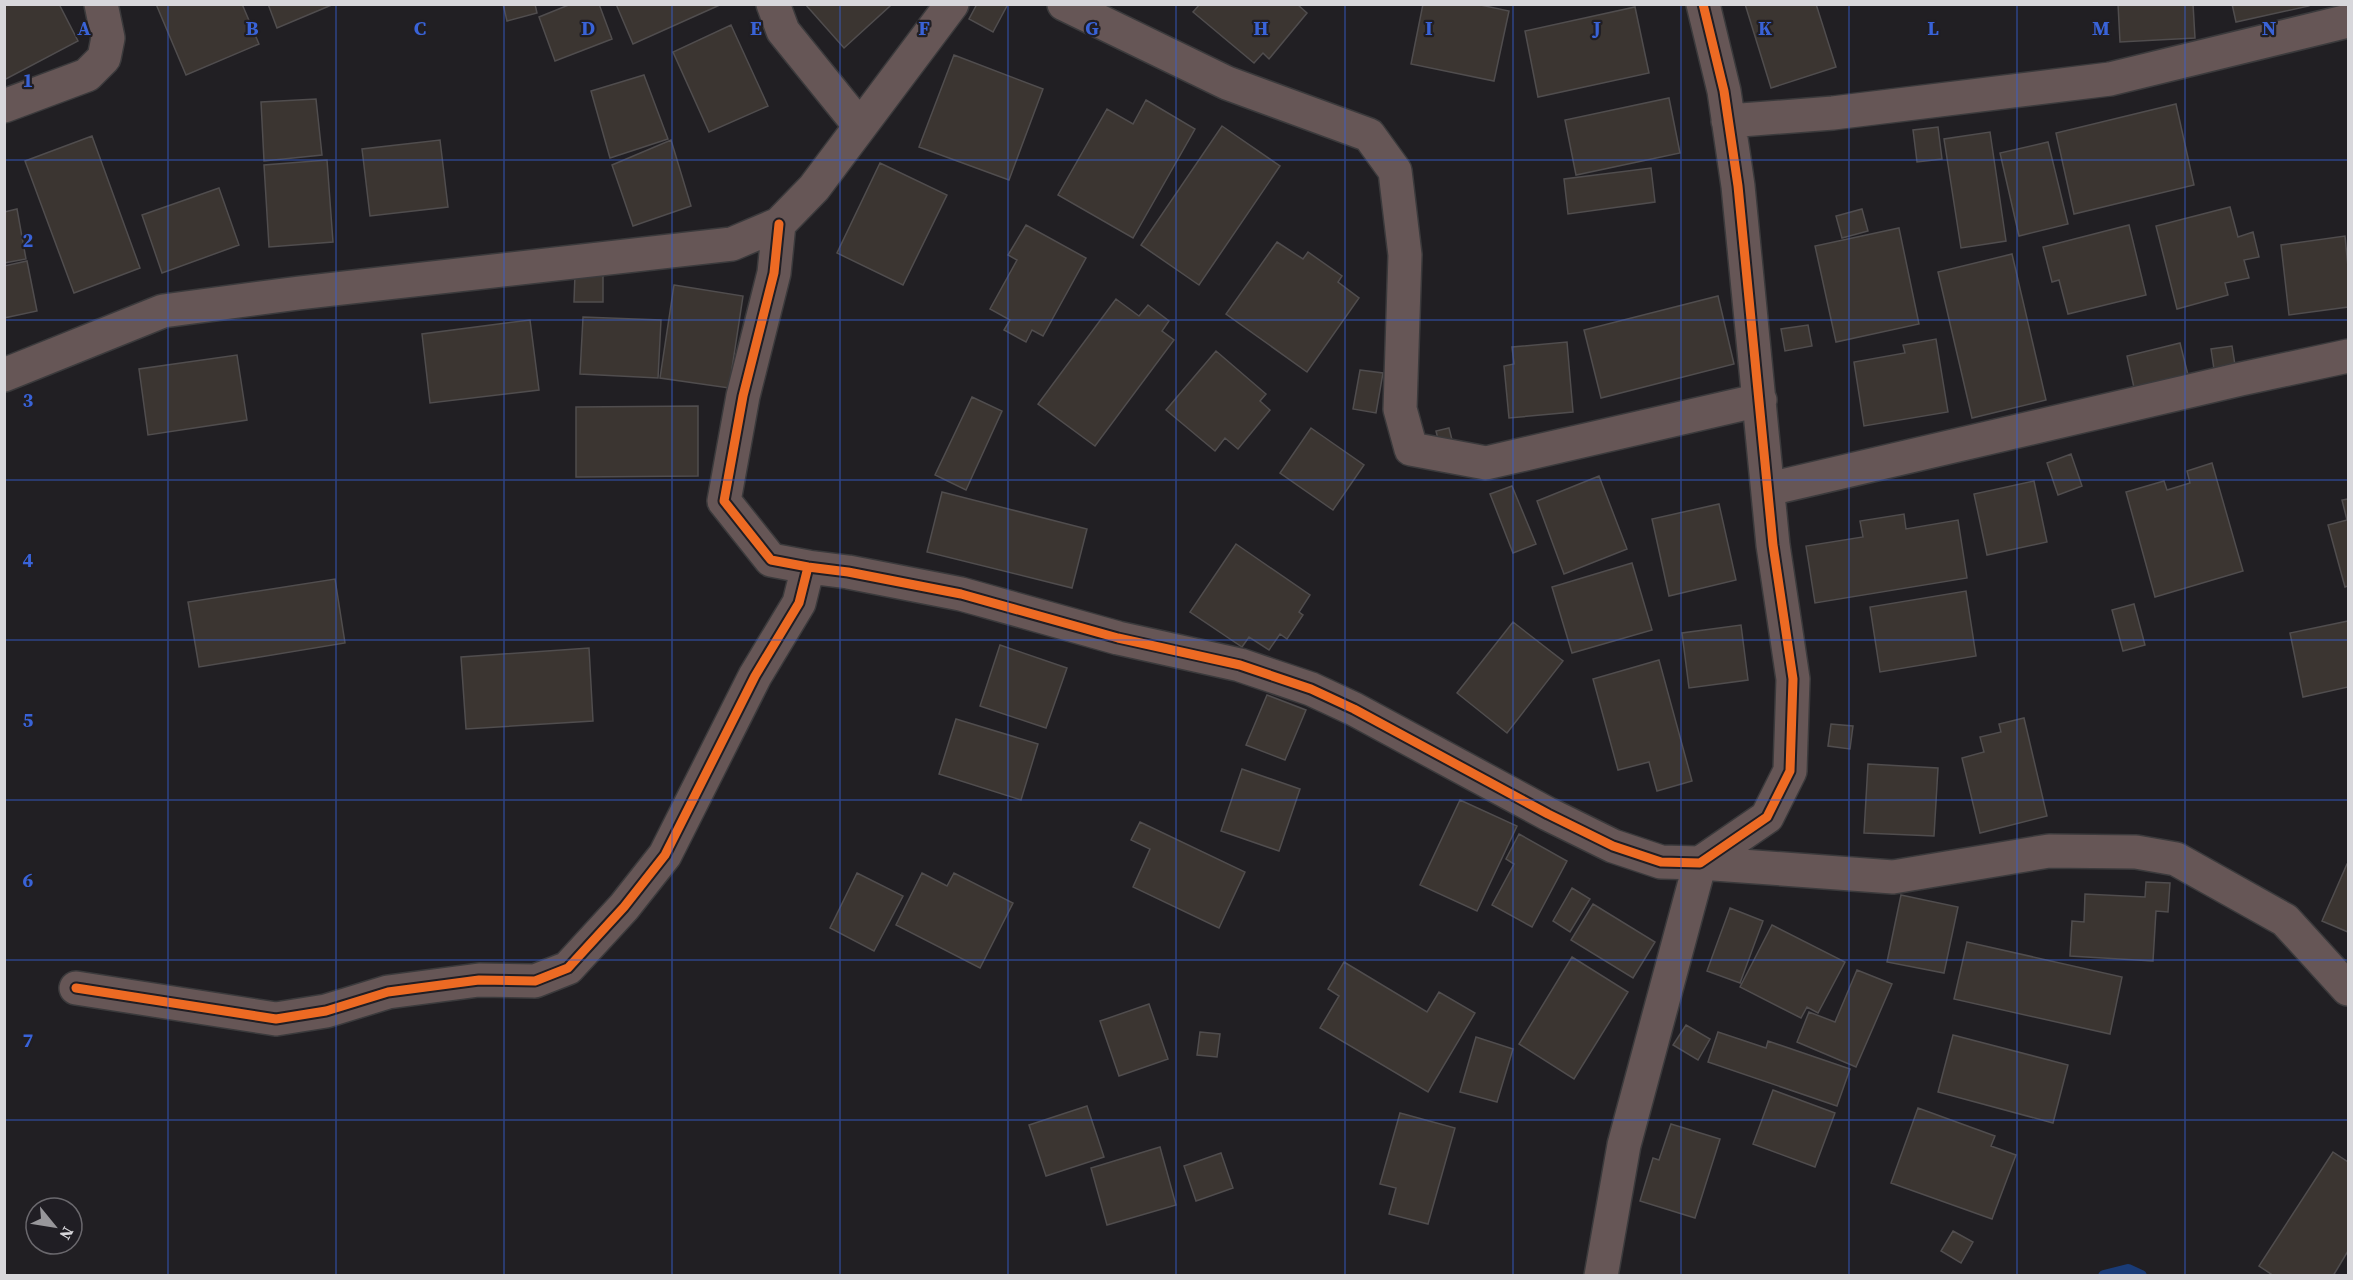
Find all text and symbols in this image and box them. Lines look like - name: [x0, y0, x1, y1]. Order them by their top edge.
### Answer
- text: A: [77, 14, 91, 42]
- text: B: [245, 14, 259, 42]
- text: C: [414, 14, 426, 42]
- text: D: [581, 14, 595, 42]
- text: E: [750, 14, 762, 42]
- text: F: [918, 14, 930, 42]
- text: G: [1085, 14, 1099, 42]
- text: H: [1253, 14, 1269, 42]
- text: I: [1425, 14, 1433, 42]
- text: J: [1591, 14, 1601, 42]
- text: K: [1758, 14, 1772, 42]
- text: L: [1927, 14, 1939, 42]
- text: M: [2092, 14, 2110, 42]
- text: N: [2262, 14, 2276, 42]
- text: 1: [23, 66, 33, 94]
- text: 2: [23, 226, 34, 254]
- text: 3: [23, 386, 34, 414]
- text: 4: [23, 546, 34, 574]
- text: 5: [23, 706, 34, 734]
- text: 6: [23, 866, 34, 894]
- text: 7: [23, 1026, 34, 1054]
- north arrow: [24, 1196, 84, 1256]
- text: N: [54, 1223, 79, 1244]

